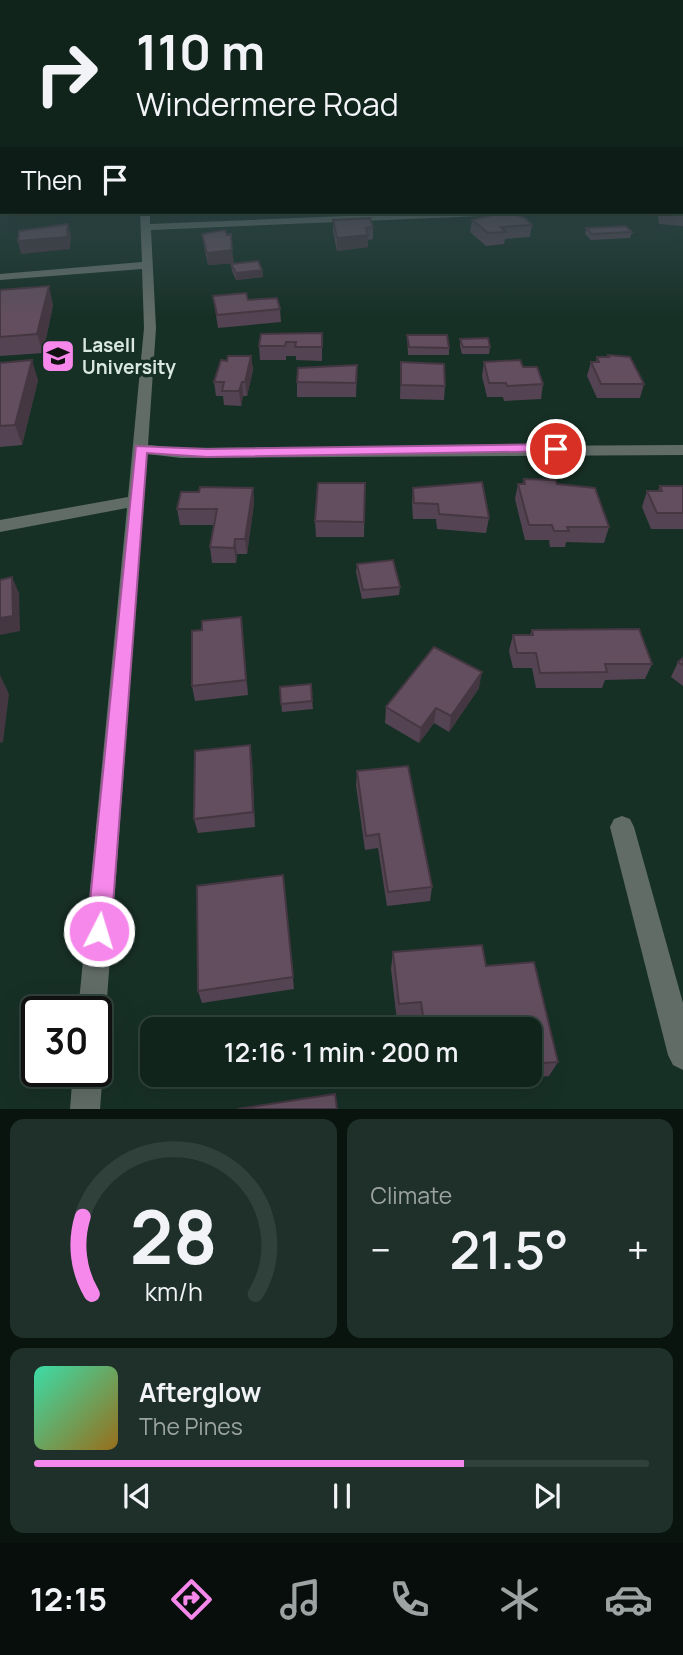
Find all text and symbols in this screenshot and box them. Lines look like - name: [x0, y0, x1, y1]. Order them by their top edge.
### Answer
- text: 110 m: [136, 18, 265, 85]
- icon: right: [21, 28, 112, 119]
- text: Windermere Road: [136, 82, 399, 126]
- icon: arrive: [96, 161, 134, 199]
- text: Then: [21, 162, 82, 198]
- place label: Lasell University: [82, 332, 176, 380]
- school or university icon: Lasell University: [39, 337, 77, 375]
- pin: [526, 419, 586, 479]
- icon: arrive: [537, 430, 575, 468]
- position arrow: [62, 894, 136, 968]
- speed limit sign: 30: [21, 996, 112, 1087]
- text: 12:16 · 1 min · 200 m: [224, 1034, 458, 1070]
- text: Climate: [371, 1179, 452, 1211]
- text: 28: [129, 1187, 217, 1287]
- text: 21.5°: [450, 1214, 569, 1285]
- text: −: [371, 1223, 391, 1275]
- text: +: [627, 1223, 649, 1275]
- text: km/h: [144, 1274, 202, 1309]
- text: Afterglow: [139, 1374, 261, 1410]
- text: The Pines: [139, 1410, 243, 1442]
- icon: previous: [118, 1477, 156, 1515]
- icon: pause: [323, 1477, 361, 1515]
- icon: next: [528, 1477, 566, 1515]
- icon: directions: [167, 1575, 216, 1624]
- icon: music: [276, 1575, 325, 1624]
- icon: phone: [385, 1575, 434, 1624]
- icon: climate: [495, 1575, 544, 1624]
- icon: car: [604, 1575, 653, 1624]
- text: 12:15: [30, 1577, 107, 1621]

